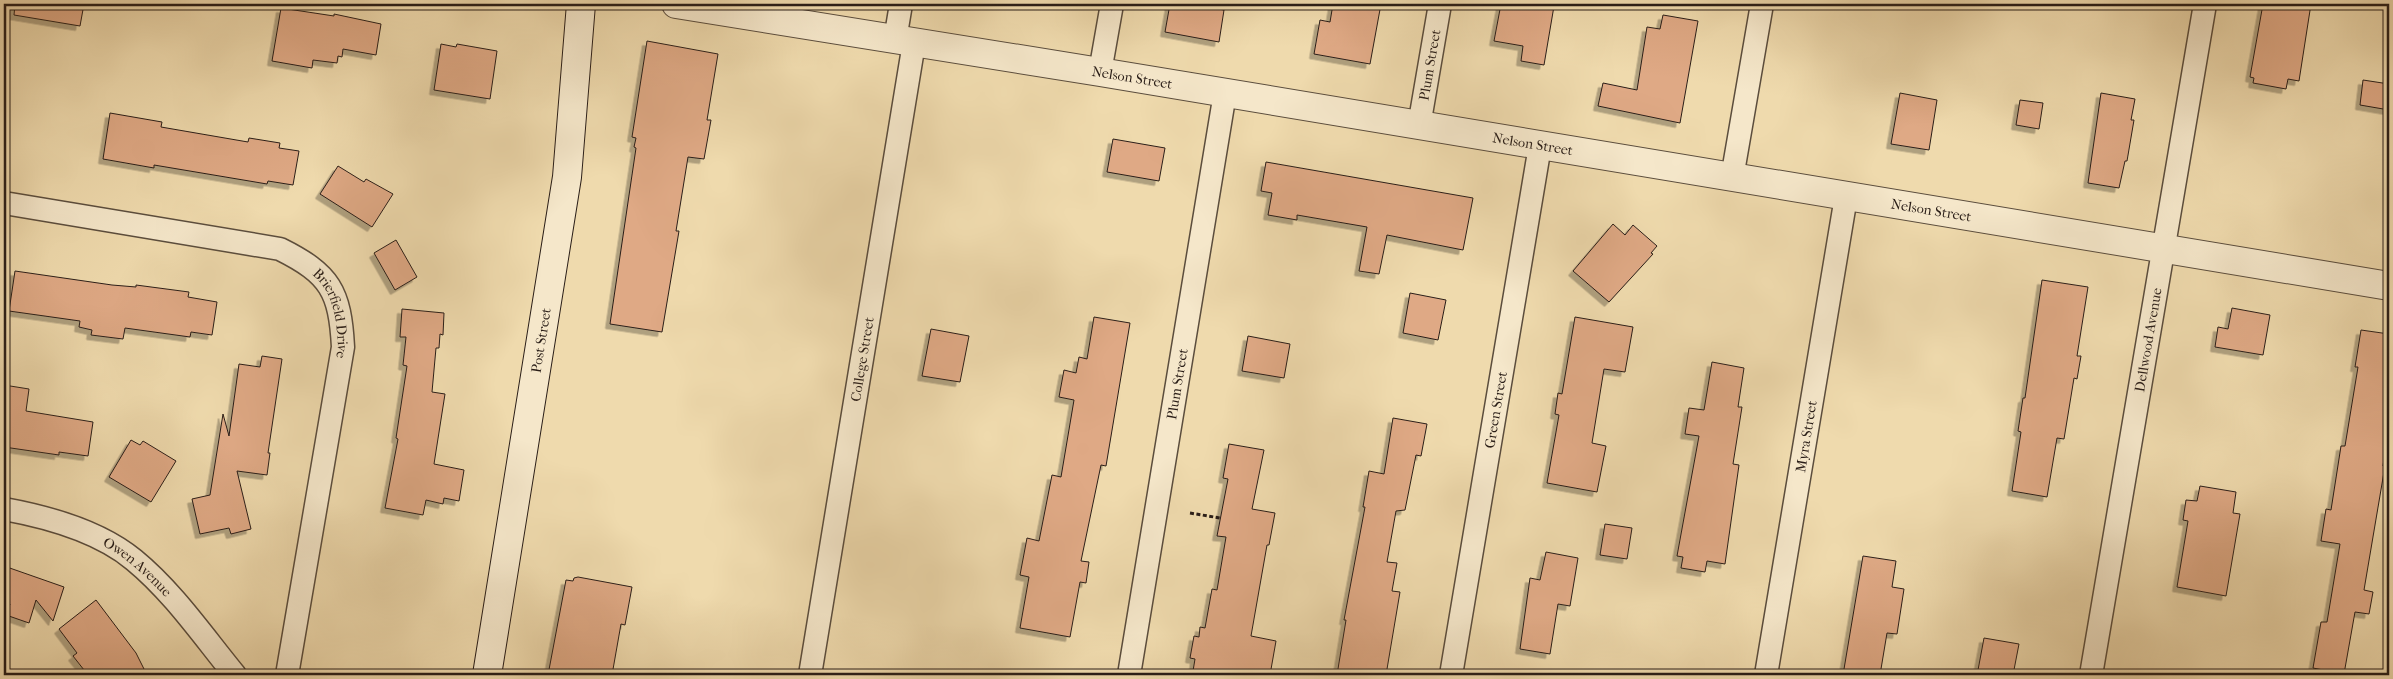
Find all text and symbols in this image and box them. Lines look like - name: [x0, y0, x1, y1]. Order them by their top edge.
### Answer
- street label: Plum Street: [1415, 28, 1444, 102]
- street label: Nelson Street: [1091, 62, 1174, 92]
- street label: Nelson Street: [1491, 129, 1574, 159]
- street label: Nelson Street: [1890, 195, 1973, 225]
- street label: Brierfield Drive: [310, 265, 352, 360]
- street label: Dellwood Avenue: [2131, 286, 2165, 393]
- street label: Post Street: [527, 307, 554, 374]
- street label: College Street: [847, 316, 877, 403]
- street label: Plum Street: [1163, 347, 1191, 421]
- street label: Green Street: [1481, 370, 1510, 450]
- street label: Myra Street: [1792, 399, 1820, 473]
- street label: Owen Avenue: [100, 533, 176, 600]

